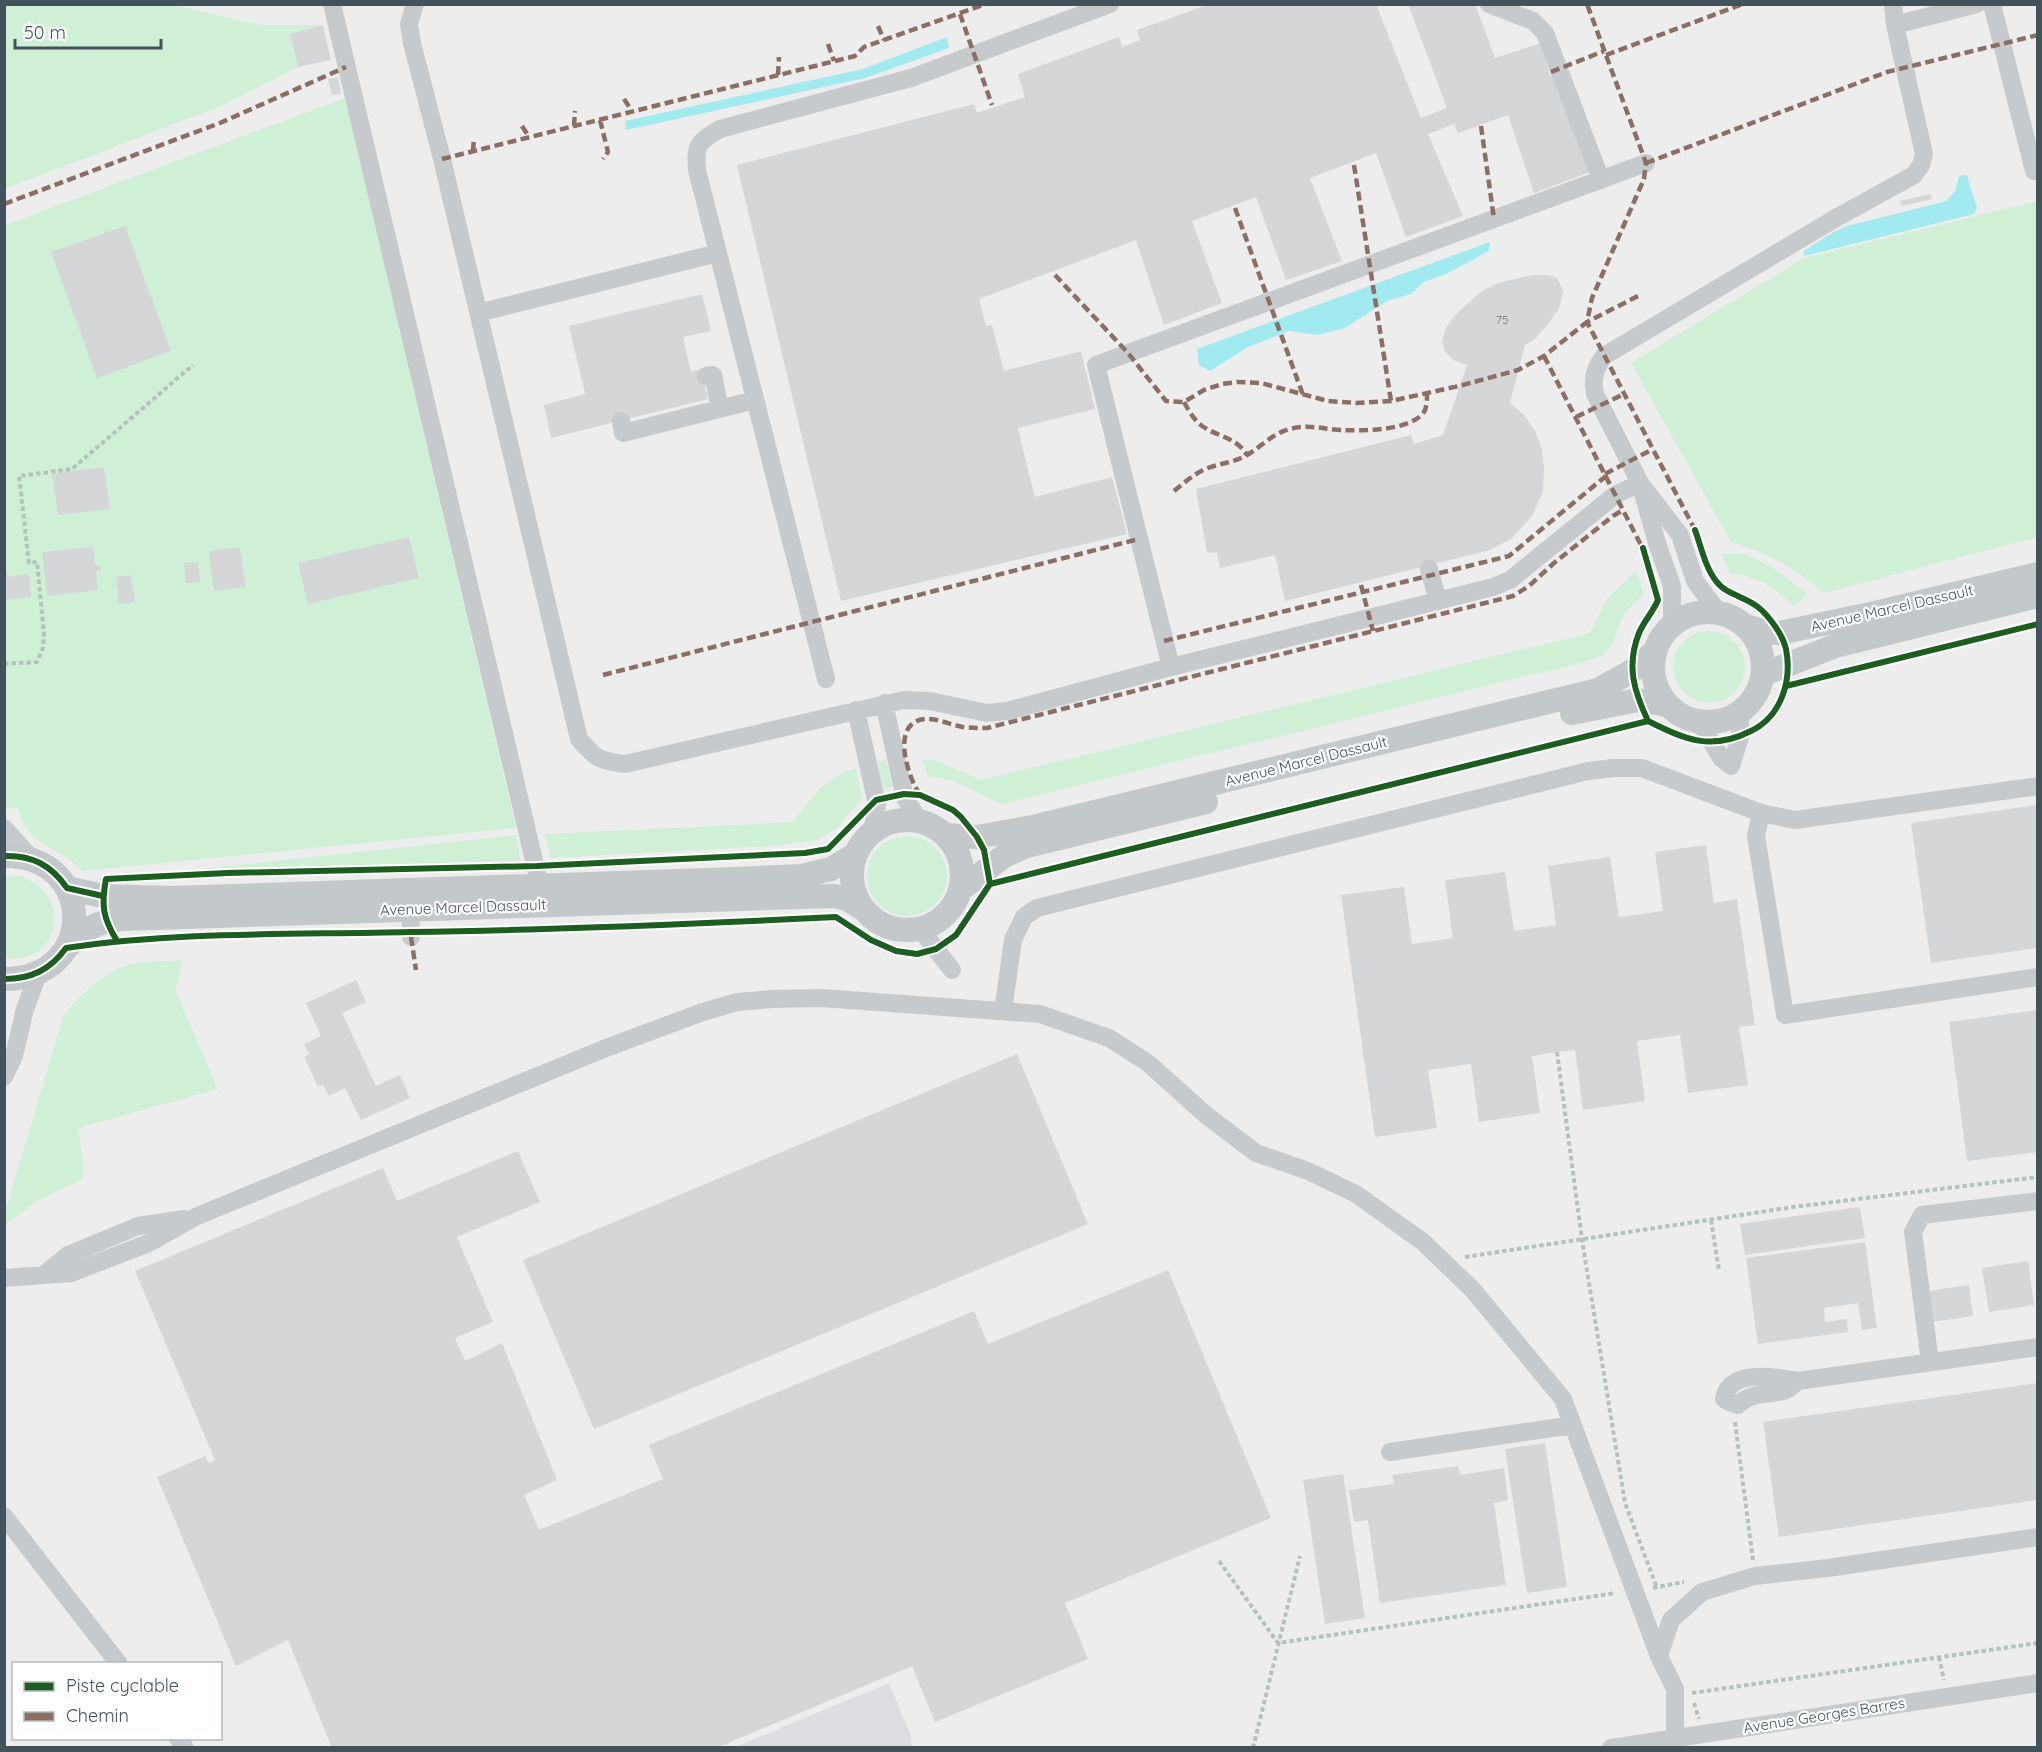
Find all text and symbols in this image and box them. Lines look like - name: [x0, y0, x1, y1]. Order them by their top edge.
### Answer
- scale bar: [15, 12, 160, 50]
- text: 50 m: [24, 21, 66, 44]
- house number: 75: [1496, 312, 1508, 327]
- street label: Avenue Marcel Dassault: [1809, 580, 1975, 636]
- street label: Avenue Marcel Dassault: [1223, 732, 1389, 790]
- street label: Avenue Marcel Dassault: [380, 895, 546, 919]
- legend: [12, 1662, 222, 1740]
- text: Piste cyclable: [66, 1674, 179, 1697]
- street label: Avenue Georges Barres: [1742, 1693, 1906, 1737]
- text: Chemin: [66, 1704, 129, 1727]

